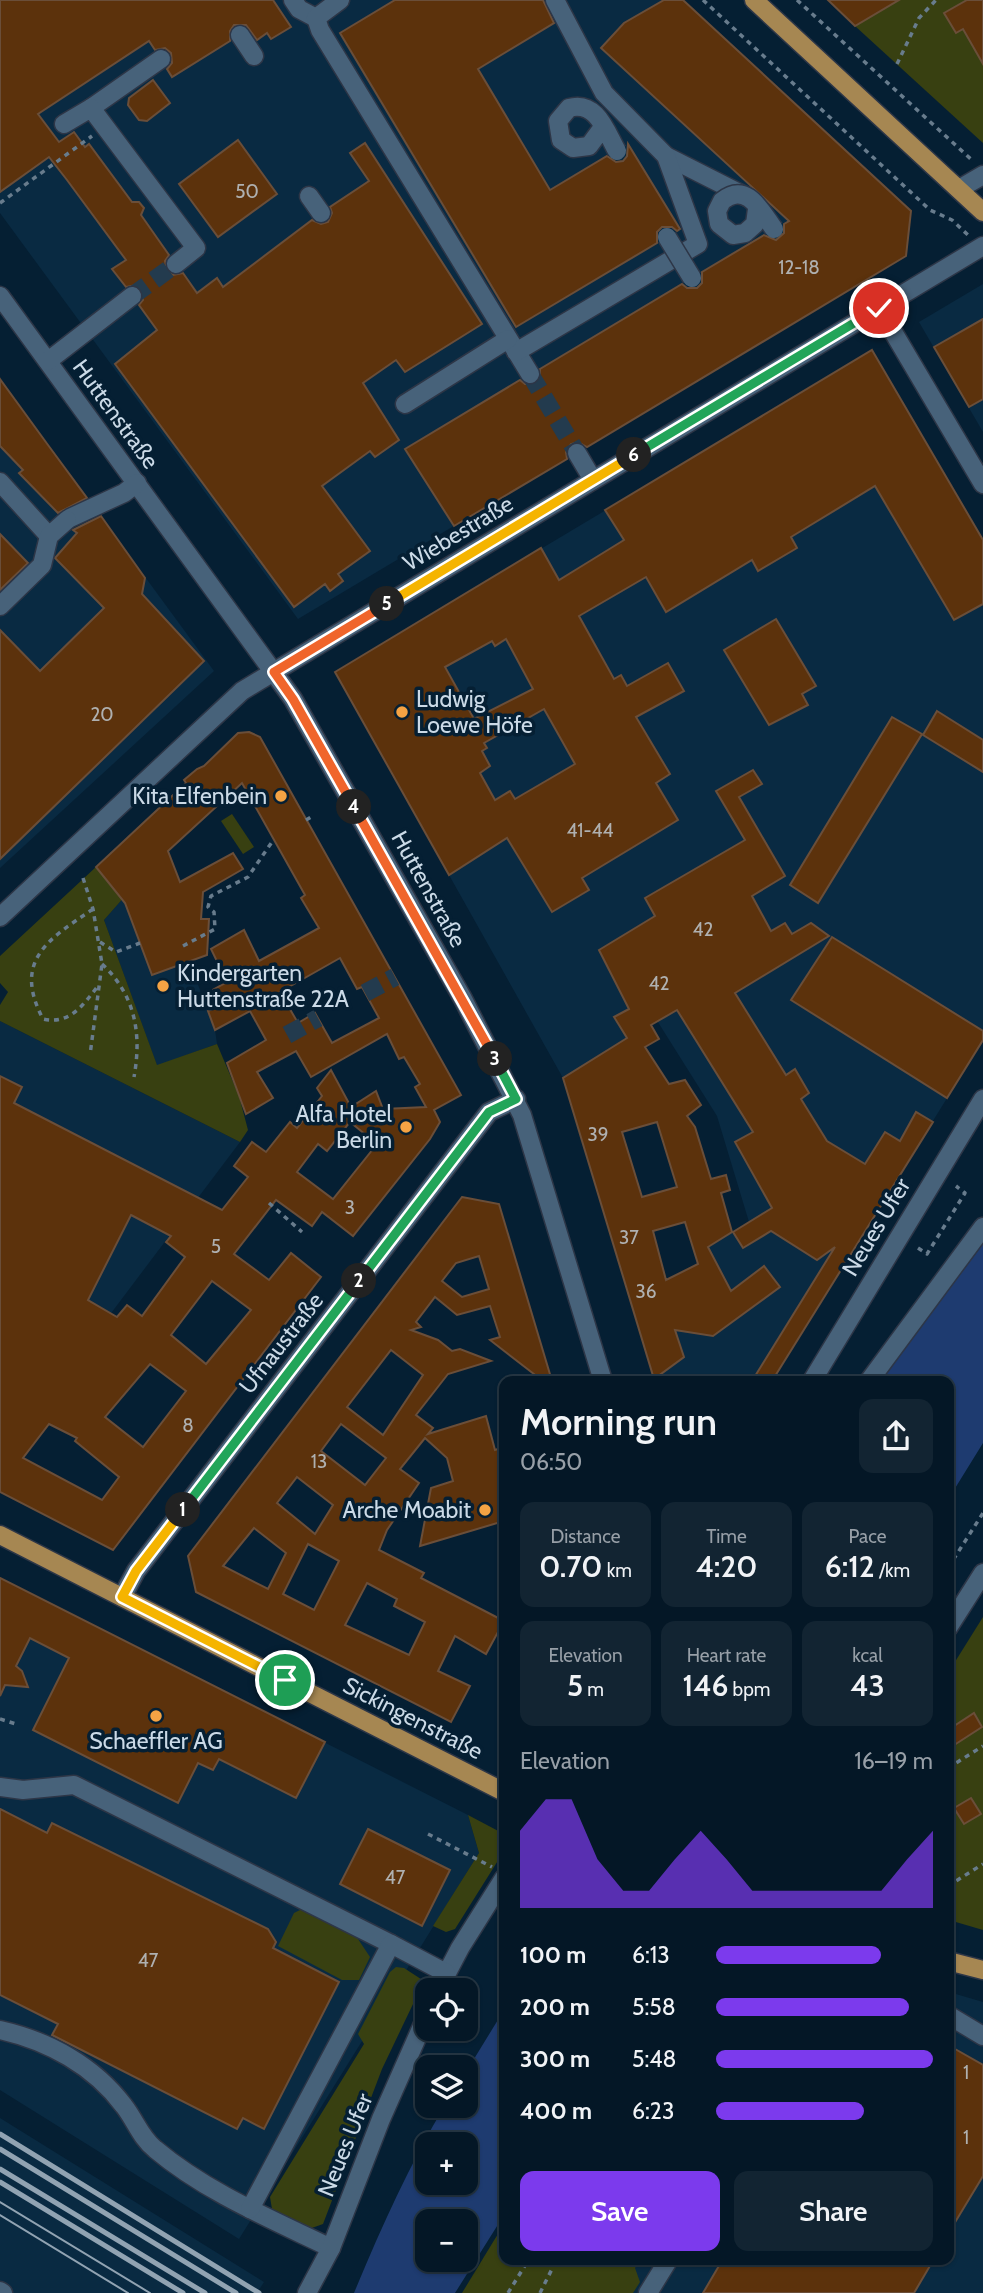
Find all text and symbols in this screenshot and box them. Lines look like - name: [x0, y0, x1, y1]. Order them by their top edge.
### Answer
- house number: 50: [235, 180, 259, 203]
- house number: 12-18: [778, 256, 820, 279]
- pin: [849, 278, 909, 338]
- icon: check: [860, 289, 898, 327]
- street label: Huttenstraße: [67, 354, 165, 474]
- pin: 6: [616, 438, 652, 472]
- text: 6: [628, 443, 639, 466]
- street label: Wiebestraße: [398, 489, 518, 577]
- pin: 5: [370, 586, 404, 622]
- text: 5: [381, 592, 392, 615]
- place label: Ludwig Loewe Höfe: [416, 685, 533, 739]
- house number: 20: [90, 703, 114, 726]
- marker: Ludwig Loewe Höfe: [394, 704, 410, 720]
- place label: Kita Elfenbein: [132, 782, 267, 810]
- marker: Kita Elfenbein: [273, 788, 289, 804]
- pin: 4: [336, 790, 372, 824]
- text: 4: [348, 795, 359, 818]
- house number: 41-44: [566, 819, 614, 842]
- street label: Huttenstraße: [386, 826, 472, 952]
- house number: 42: [693, 918, 713, 941]
- place label: Kindergarten Huttenstraße 22A: [177, 959, 349, 1013]
- house number: 42: [649, 972, 669, 995]
- marker: Kindergarten Huttenstraße 22A: [155, 978, 171, 994]
- pin: 3: [477, 1042, 512, 1076]
- text: 3: [489, 1047, 500, 1070]
- place label: Alfa Hotel Berlin: [296, 1100, 393, 1154]
- marker: Alfa Hotel Berlin: [398, 1119, 414, 1135]
- house number: 39: [587, 1123, 609, 1146]
- street label: Neues Ufer: [836, 1172, 916, 1281]
- house number: 3: [345, 1196, 355, 1219]
- house number: 37: [619, 1226, 639, 1249]
- house number: 5: [211, 1235, 221, 1258]
- pin: 2: [342, 1264, 376, 1298]
- text: 2: [353, 1269, 364, 1292]
- house number: 36: [635, 1280, 657, 1303]
- street label: Ufnaustraße: [233, 1287, 329, 1399]
- text: Morning run: [520, 1398, 717, 1445]
- button: share: [859, 1399, 933, 1473]
- house number: 8: [182, 1414, 194, 1437]
- text: 06:50: [520, 1448, 582, 1476]
- house number: 13: [311, 1450, 327, 1473]
- pin: 1: [166, 1492, 200, 1528]
- place label: Arche Moabit: [343, 1496, 471, 1524]
- text: 1: [179, 1498, 186, 1521]
- marker: Arche Moabit: [477, 1502, 493, 1518]
- text: Distance: [551, 1525, 620, 1548]
- text: Time: [706, 1525, 747, 1548]
- text: Pace: [849, 1525, 886, 1548]
- text: 0.70: [539, 1548, 602, 1585]
- text: 4:20: [696, 1548, 757, 1585]
- text: 6:12: [825, 1548, 875, 1585]
- text: km: [602, 1559, 632, 1582]
- text: /km: [875, 1559, 910, 1582]
- text: Elevation: [548, 1644, 623, 1667]
- text: Heart rate: [687, 1644, 766, 1667]
- text: kcal: [852, 1644, 883, 1667]
- pin: [255, 1650, 315, 1710]
- icon: arrive: [266, 1661, 304, 1699]
- text: 5: [567, 1667, 583, 1704]
- text: 146: [683, 1667, 728, 1704]
- text: 43: [850, 1667, 885, 1704]
- street label: Sickingenstraße: [338, 1671, 488, 1765]
- text: m: [583, 1678, 604, 1701]
- text: bpm: [728, 1678, 770, 1701]
- marker: Schaeffler AG: [148, 1708, 164, 1724]
- place label: Schaeffler AG: [89, 1727, 223, 1755]
- text: Elevation: [520, 1747, 610, 1775]
- text: 16–19 m: [854, 1747, 933, 1775]
- house number: 47: [385, 1866, 406, 1889]
- text: 100 m: [520, 1941, 586, 1969]
- text: 6:13: [632, 1941, 670, 1969]
- house number: 47: [138, 1949, 159, 1972]
- map controls: [415, 1978, 478, 2272]
- button: locate: [415, 1978, 478, 2041]
- text: 200 m: [520, 1993, 590, 2021]
- text: 5:58: [632, 1993, 676, 2021]
- text: 300 m: [520, 2045, 590, 2073]
- text: 5:48: [632, 2045, 676, 2073]
- button: layers: [415, 2055, 478, 2118]
- house number: 1: [963, 2061, 969, 2084]
- street label: Neues Ufer: [312, 2089, 379, 2201]
- text: 400 m: [520, 2097, 592, 2125]
- text: 6:23: [632, 2097, 674, 2125]
- house number: 1: [963, 2126, 969, 2149]
- button: +: [415, 2132, 478, 2195]
- button: Save: [520, 2171, 720, 2251]
- button: Share: [734, 2171, 933, 2251]
- button: −: [415, 2209, 478, 2272]

